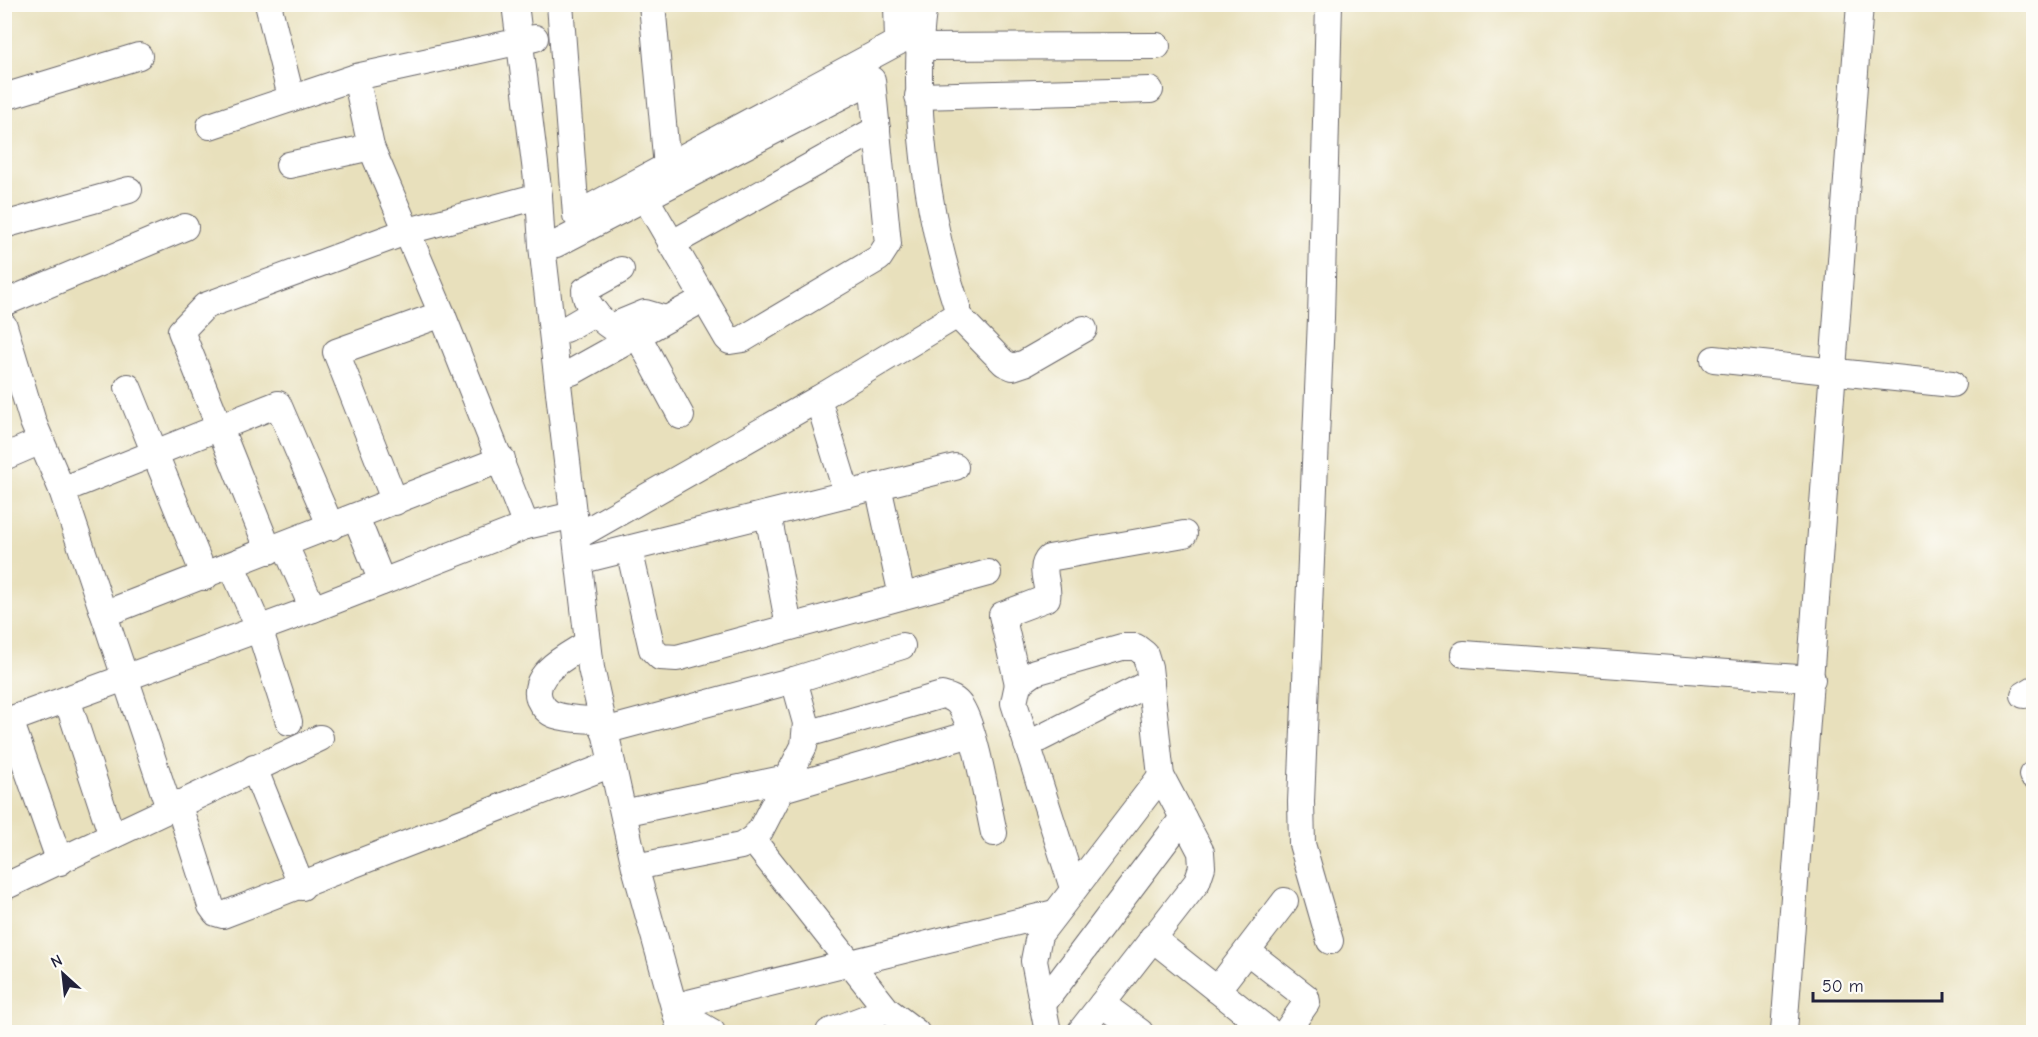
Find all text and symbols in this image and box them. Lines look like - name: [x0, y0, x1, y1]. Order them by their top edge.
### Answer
- north arrow: [33, 944, 93, 1004]
- text: N: [48, 951, 65, 972]
- scale bar: [1813, 965, 1942, 1003]
- text: 50 m: [1822, 976, 1864, 997]

